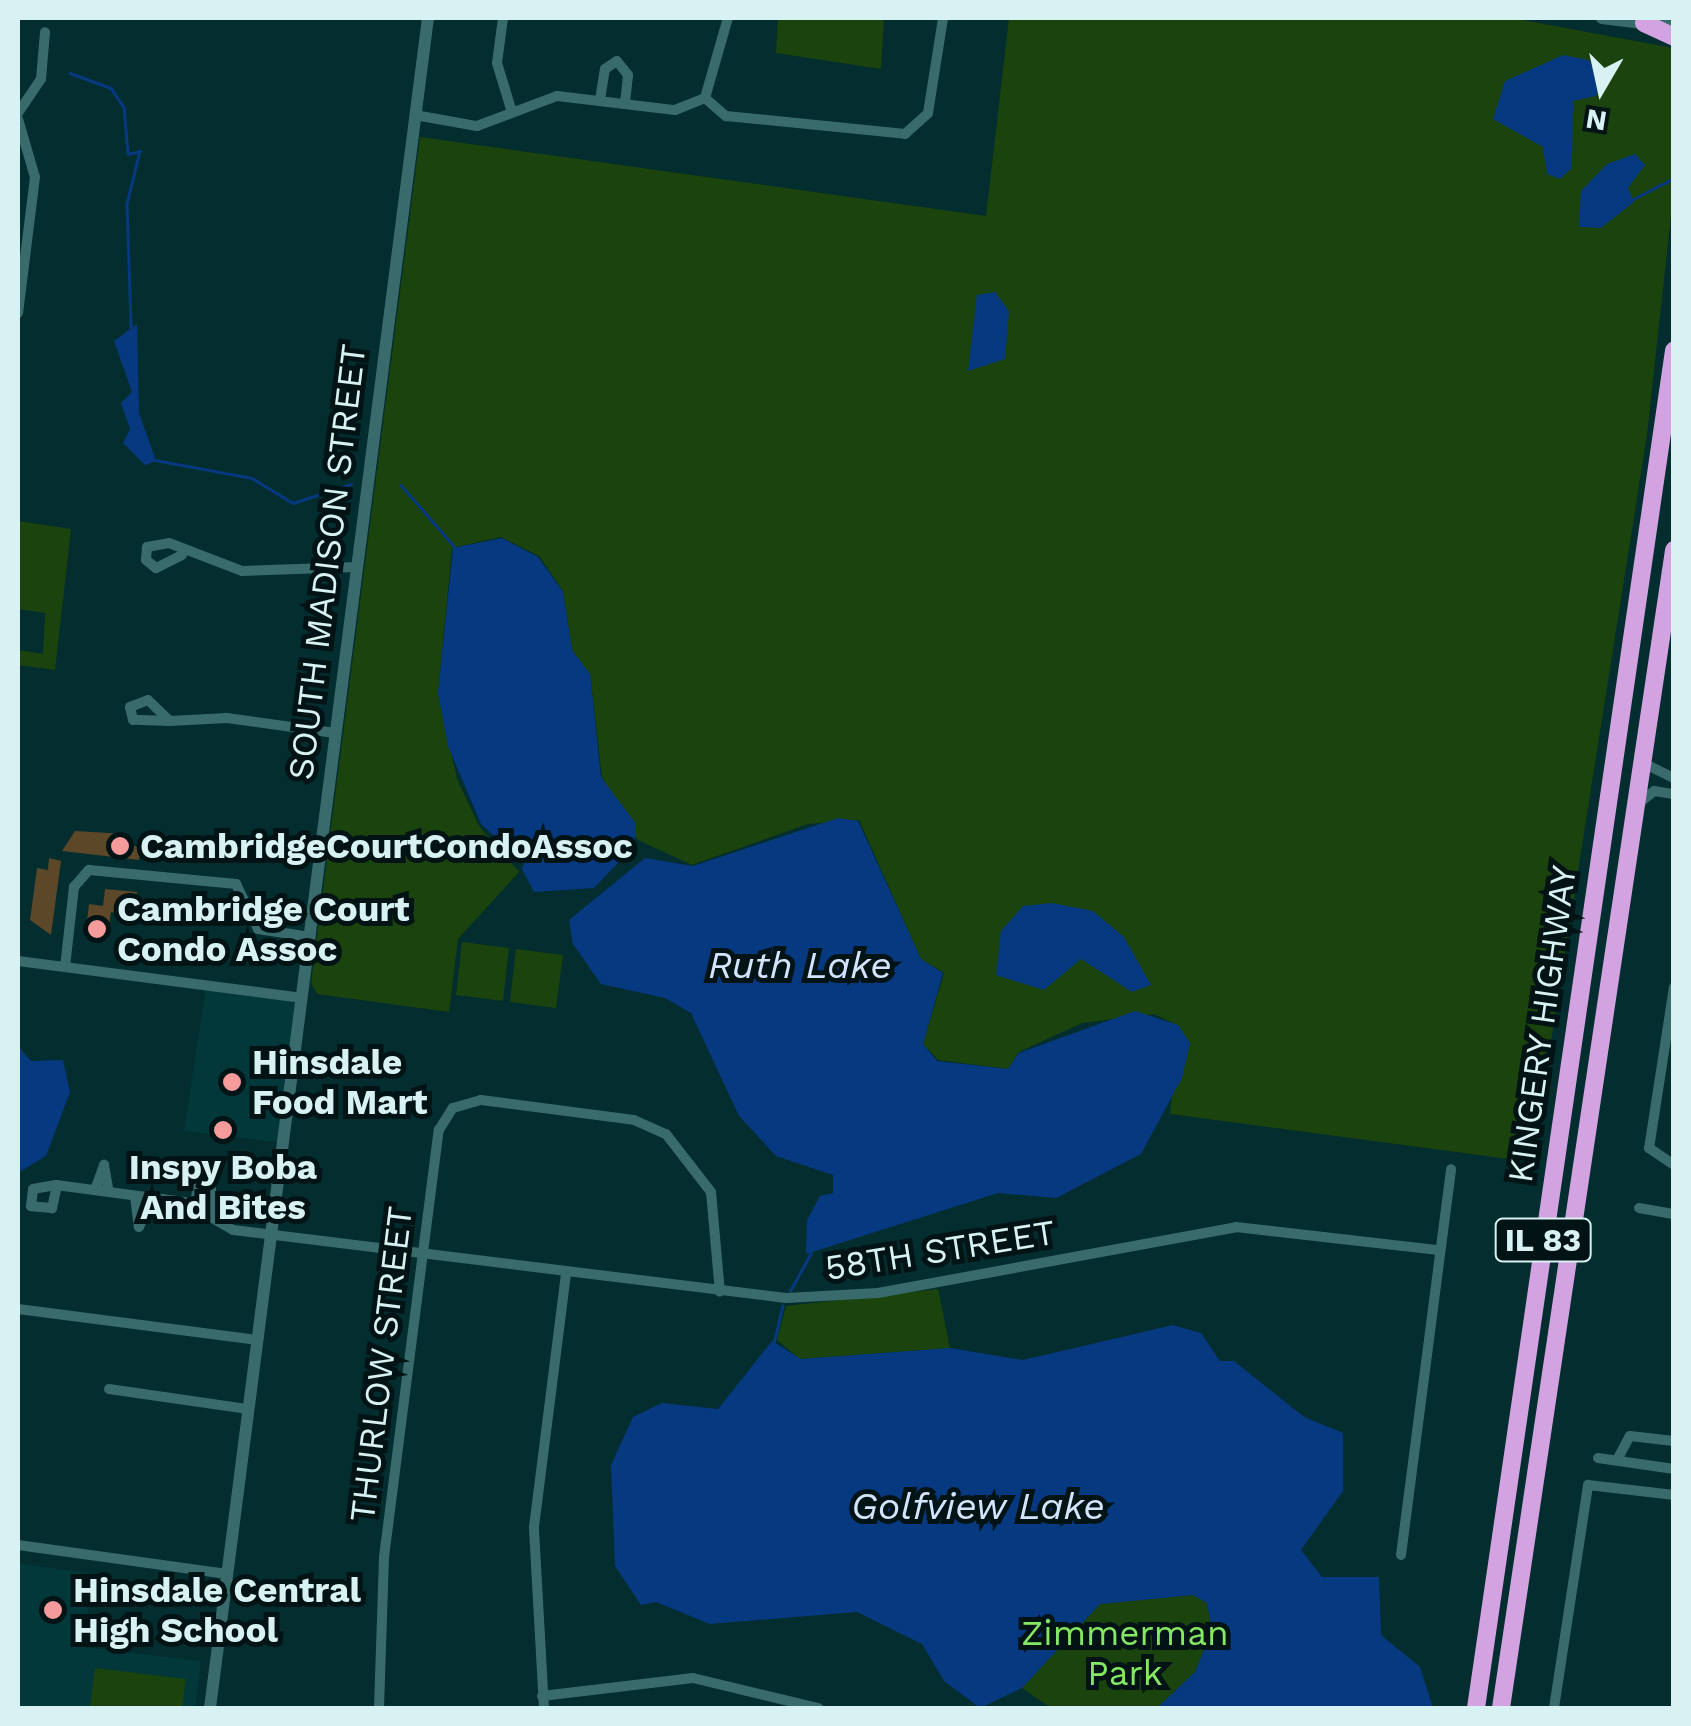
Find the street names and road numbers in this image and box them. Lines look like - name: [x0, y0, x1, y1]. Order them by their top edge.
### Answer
- street label: SOUTH MADISON STREET: [279, 342, 375, 782]
- street label: KINGERY HIGHWAY: [1499, 862, 1585, 1186]
- street label: THURLOW STREET: [341, 1204, 421, 1524]
- street label: 58TH STREET: [822, 1211, 1058, 1289]
- road number: IL 83: [1493, 1213, 1593, 1267]

